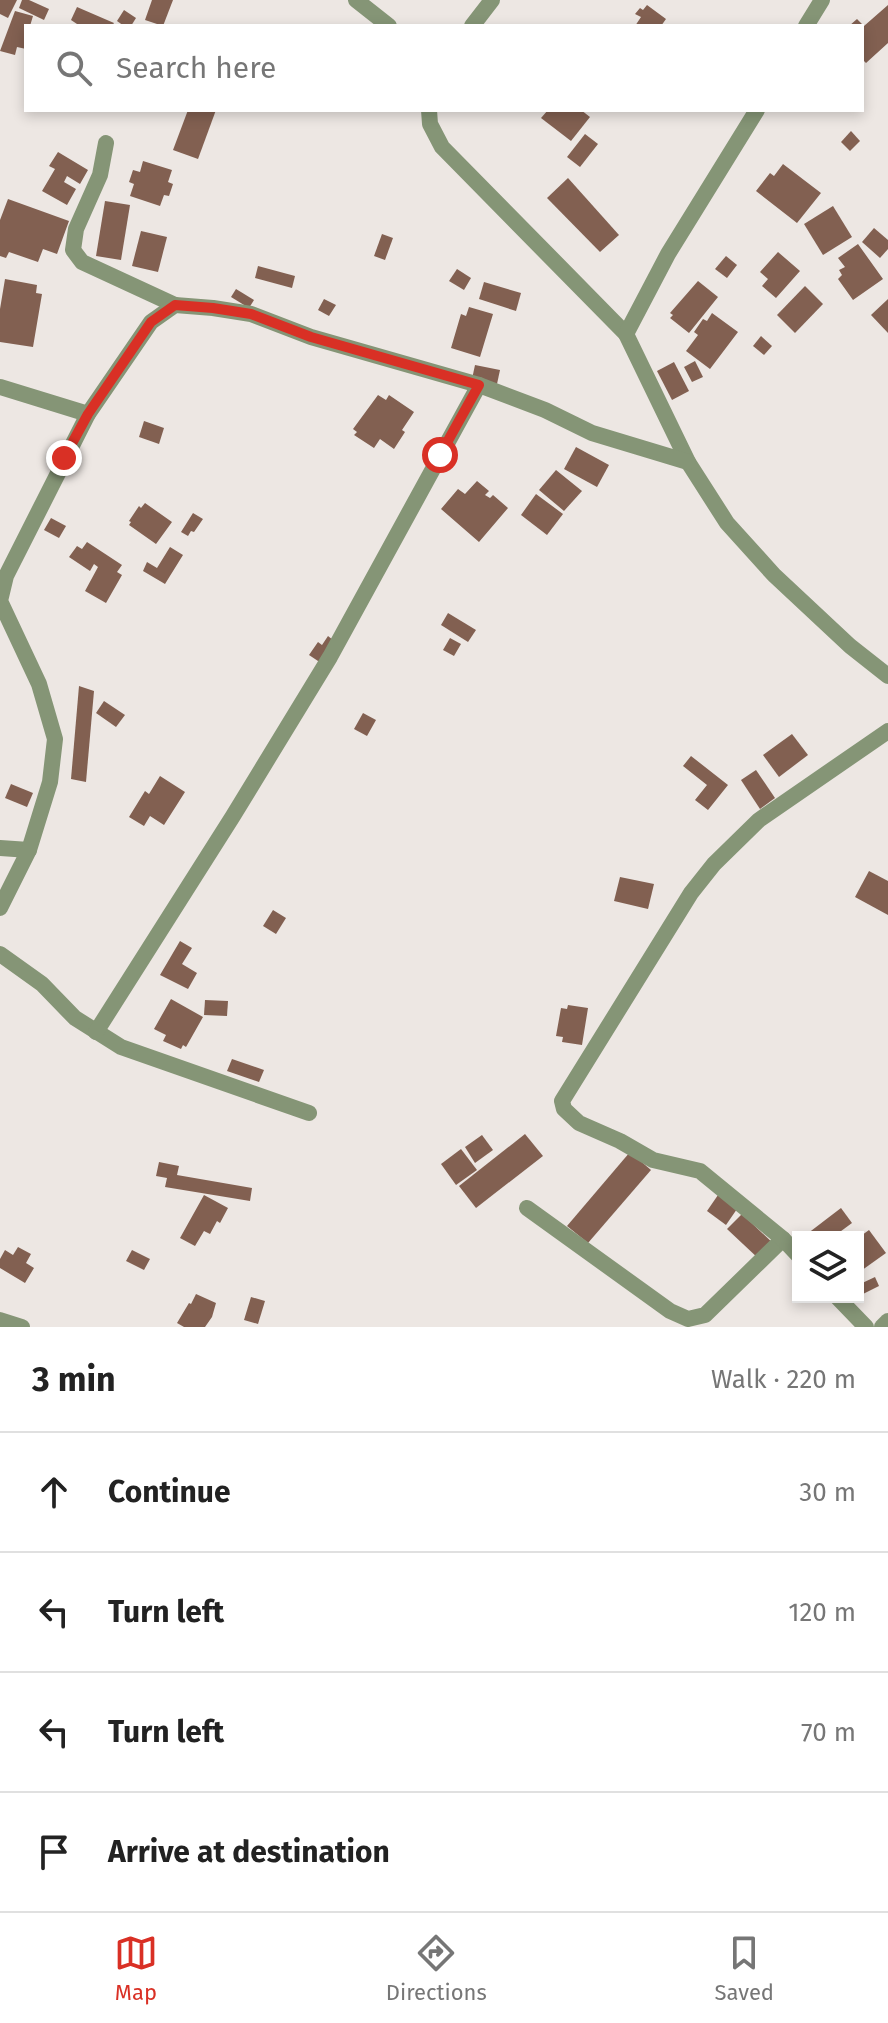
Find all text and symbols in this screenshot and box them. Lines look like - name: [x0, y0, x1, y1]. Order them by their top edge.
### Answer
- search box: [24, 24, 864, 112]
- icon: search: [52, 46, 96, 90]
- text: Search here: [116, 50, 276, 86]
- route start: [422, 437, 458, 473]
- route end: [46, 440, 82, 476]
- map controls: [792, 1231, 864, 1303]
- button: layers: [792, 1231, 864, 1303]
- text: 3 min: [32, 1359, 116, 1400]
- text: Walk · 220 m: [711, 1364, 856, 1395]
- icon: ahead: [32, 1470, 76, 1514]
- text: Continue: [108, 1474, 231, 1510]
- text: 30 m: [799, 1477, 856, 1508]
- icon: left: [32, 1590, 76, 1634]
- text: Turn left: [108, 1594, 224, 1630]
- text: 120 m: [788, 1597, 856, 1628]
- icon: left: [32, 1710, 76, 1754]
- text: Turn left: [108, 1714, 224, 1750]
- text: 70 m: [801, 1717, 856, 1748]
- icon: arrive: [32, 1830, 76, 1874]
- text: Arrive at destination: [108, 1834, 390, 1870]
- tab: Map: [114, 1931, 158, 2006]
- tab: Directions: [386, 1931, 487, 2006]
- tab: Saved: [715, 1931, 774, 2006]

